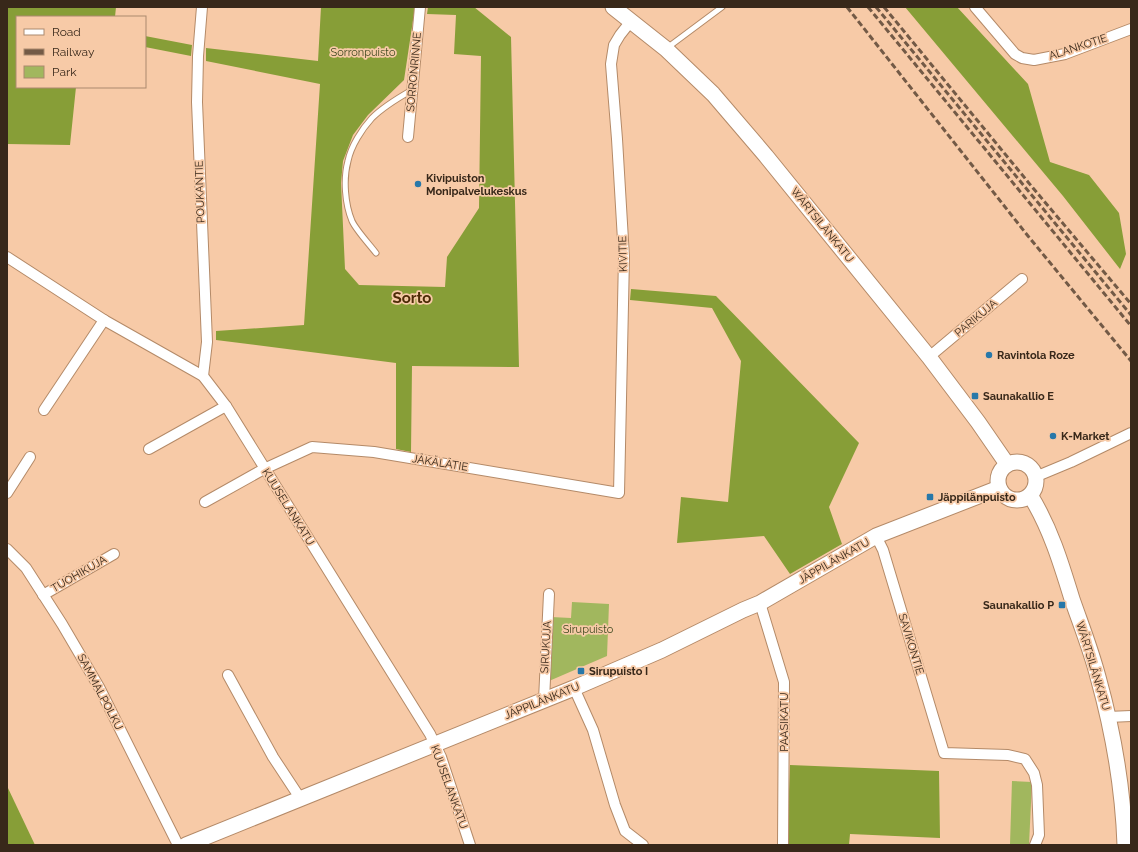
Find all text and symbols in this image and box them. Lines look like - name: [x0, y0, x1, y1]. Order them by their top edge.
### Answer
- legend: [16, 16, 146, 88]
- text: Road: [52, 25, 81, 39]
- street label: SORRONRINNE: [404, 31, 424, 112]
- street label: ALANKOTIE: [1047, 31, 1109, 63]
- text: Railway: [52, 45, 95, 59]
- park label: Sorronpuisto: [331, 46, 396, 59]
- text: Park: [52, 65, 77, 79]
- street label: POUKANTIE: [192, 160, 208, 223]
- place label: Kivipuiston Monipalvelukeskus: [426, 172, 528, 198]
- marker: Kivipuiston Monipalvelukeskus: [413, 179, 423, 189]
- street label: WÄRTSILÄNKATU: [788, 185, 856, 265]
- street label: KIVITIE: [616, 236, 630, 272]
- district label: Sorto: [393, 289, 431, 307]
- street label: PARIKUJA: [952, 296, 1000, 339]
- place label: Ravintola Roze: [997, 349, 1075, 362]
- marker: Ravintola Roze: [984, 350, 994, 360]
- place label: Saunakallio E: [983, 390, 1054, 403]
- marker: Saunakallio E: [970, 391, 980, 401]
- place label: K-Market: [1061, 430, 1110, 443]
- marker: K-Market: [1048, 431, 1058, 441]
- street label: JÄKÄLÄTIE: [411, 452, 469, 474]
- street label: KUUSELANKATU: [259, 466, 317, 548]
- place label: Jäppilänpuisto: [938, 491, 1016, 504]
- marker: Jäppilänpuisto: [925, 492, 935, 502]
- street label: JÄPPILÄNKATU: [796, 535, 872, 587]
- street label: TUOHIKUJA: [49, 553, 109, 595]
- place label: Saunakallio P: [983, 599, 1054, 612]
- marker: Saunakallio P: [1057, 600, 1067, 610]
- street label: SAVIKONTIE: [896, 612, 927, 676]
- street label: SIRUKUJA: [538, 620, 554, 674]
- street label: WÄRTSILÄNKATU: [1073, 620, 1113, 712]
- park label: Sirupuisto: [563, 623, 614, 636]
- street label: SAMMALPOLKU: [75, 652, 125, 732]
- place label: Sirupuisto I: [589, 665, 648, 678]
- marker: Sirupuisto I: [576, 666, 586, 676]
- street label: JÄPPILÄNKATU: [502, 680, 582, 722]
- street label: PAASIKATU: [778, 692, 791, 752]
- street label: KUUSELANKATU: [428, 743, 470, 831]

